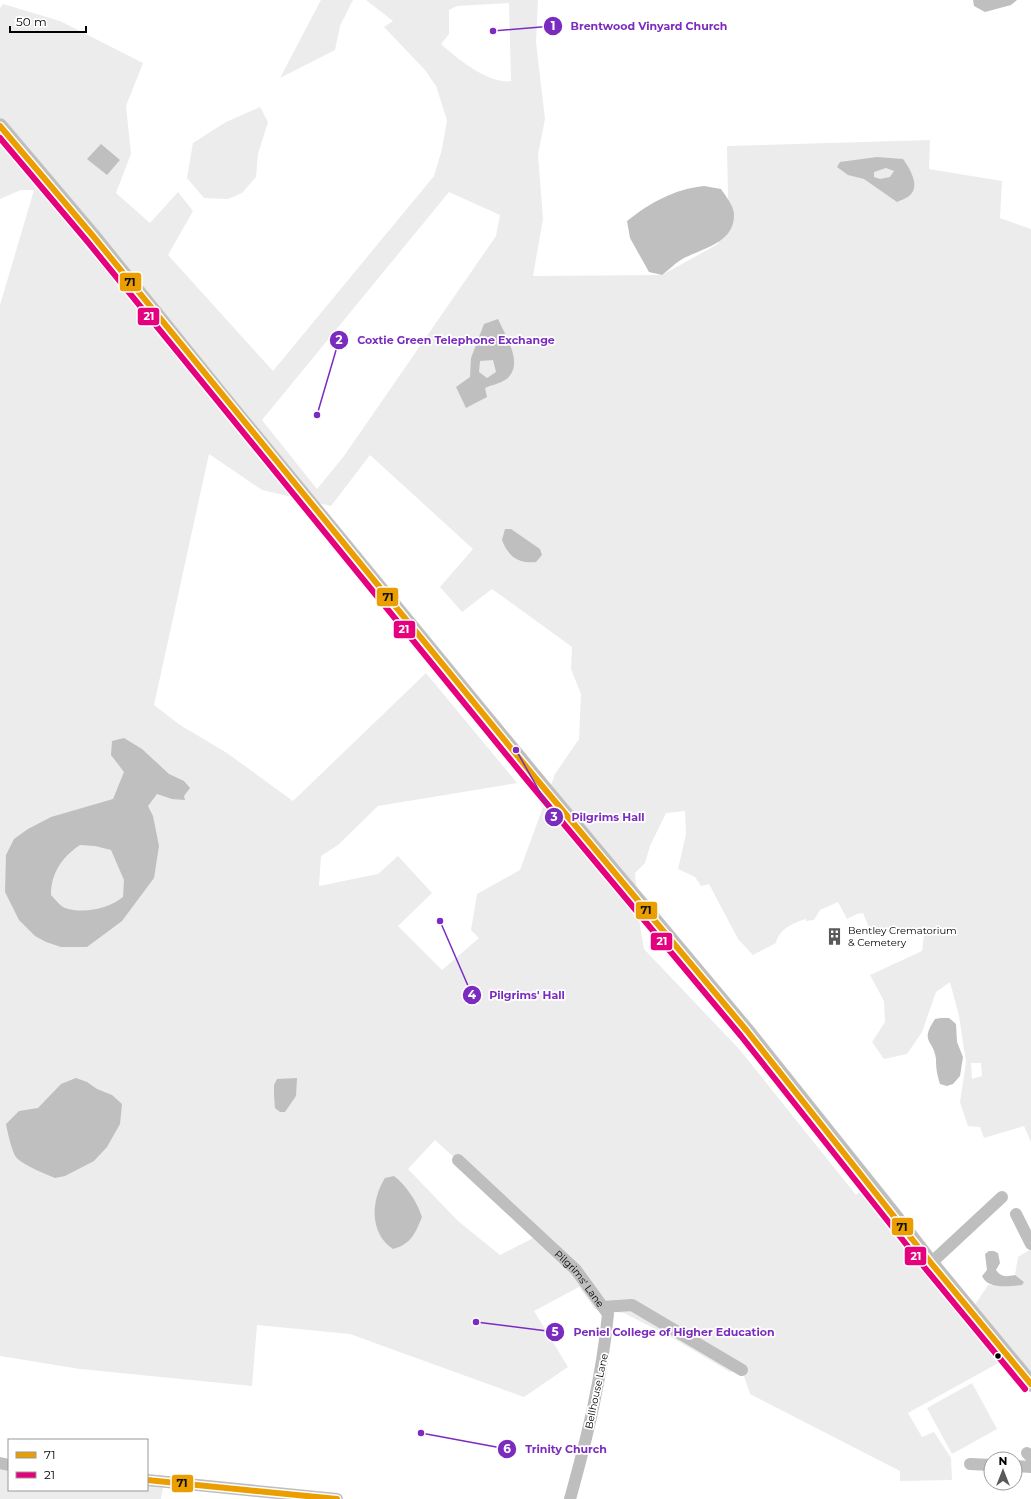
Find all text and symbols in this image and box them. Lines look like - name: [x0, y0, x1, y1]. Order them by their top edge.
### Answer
- scale bar: [10, 8, 86, 34]
- text: 50 m: [16, 14, 47, 29]
- callout: Brentwood Vinyard Church: [543, 14, 736, 37]
- text: 1: [551, 18, 555, 33]
- text: Brentwood Vinyard Church: [571, 19, 727, 33]
- line badge: 71: [119, 272, 142, 292]
- text: 71: [124, 275, 136, 289]
- line badge: 21: [137, 307, 160, 326]
- text: 21: [144, 309, 154, 323]
- callout: Coxtie Green Telephone Exchange: [329, 329, 562, 352]
- text: 2: [335, 332, 343, 347]
- text: Coxtie Green Telephone Exchange: [357, 333, 555, 347]
- line badge: 71: [376, 587, 399, 607]
- text: 71: [382, 590, 394, 604]
- line badge: 21: [393, 620, 416, 639]
- text: 21: [399, 622, 409, 636]
- callout: Pilgrims Hall: [544, 806, 653, 829]
- text: 3: [549, 809, 558, 824]
- text: Pilgrims Hall: [571, 810, 645, 824]
- line badge: 71: [635, 901, 658, 920]
- text: 71: [640, 903, 652, 917]
- place label: Bentley Crematorium & Cemetery: [848, 924, 957, 949]
- building icon: Bentley Crematorium & Cemetery: [825, 926, 845, 946]
- line badge: 21: [650, 932, 673, 951]
- text: 21: [657, 934, 667, 948]
- callout: Pilgrims' Hall: [462, 984, 573, 1007]
- text: 4: [468, 987, 477, 1002]
- text: Pilgrims' Hall: [489, 988, 565, 1002]
- line badge: 71: [891, 1217, 914, 1236]
- text: 71: [896, 1220, 908, 1234]
- line badge: 21: [904, 1246, 927, 1266]
- street label: Pilgrims' Lane: [552, 1247, 607, 1310]
- text: 21: [911, 1249, 921, 1263]
- callout: Peniel College of Higher Education: [545, 1320, 782, 1343]
- text: 5: [551, 1324, 559, 1339]
- text: Peniel College of Higher Education: [573, 1325, 775, 1339]
- unlabelled marker: [993, 1351, 1003, 1361]
- street label: Bellhouse Lane: [582, 1352, 611, 1430]
- callout: Trinity Church: [497, 1438, 615, 1461]
- legend: [8, 1439, 148, 1491]
- text: 6: [503, 1441, 511, 1456]
- text: Trinity Church: [525, 1442, 607, 1456]
- text: 71: [44, 1447, 56, 1462]
- north arrow: [983, 1451, 1023, 1491]
- text: N: [999, 1454, 1007, 1468]
- text: 21: [44, 1467, 55, 1482]
- line badge: 71: [171, 1474, 194, 1493]
- text: 71: [176, 1476, 188, 1490]

